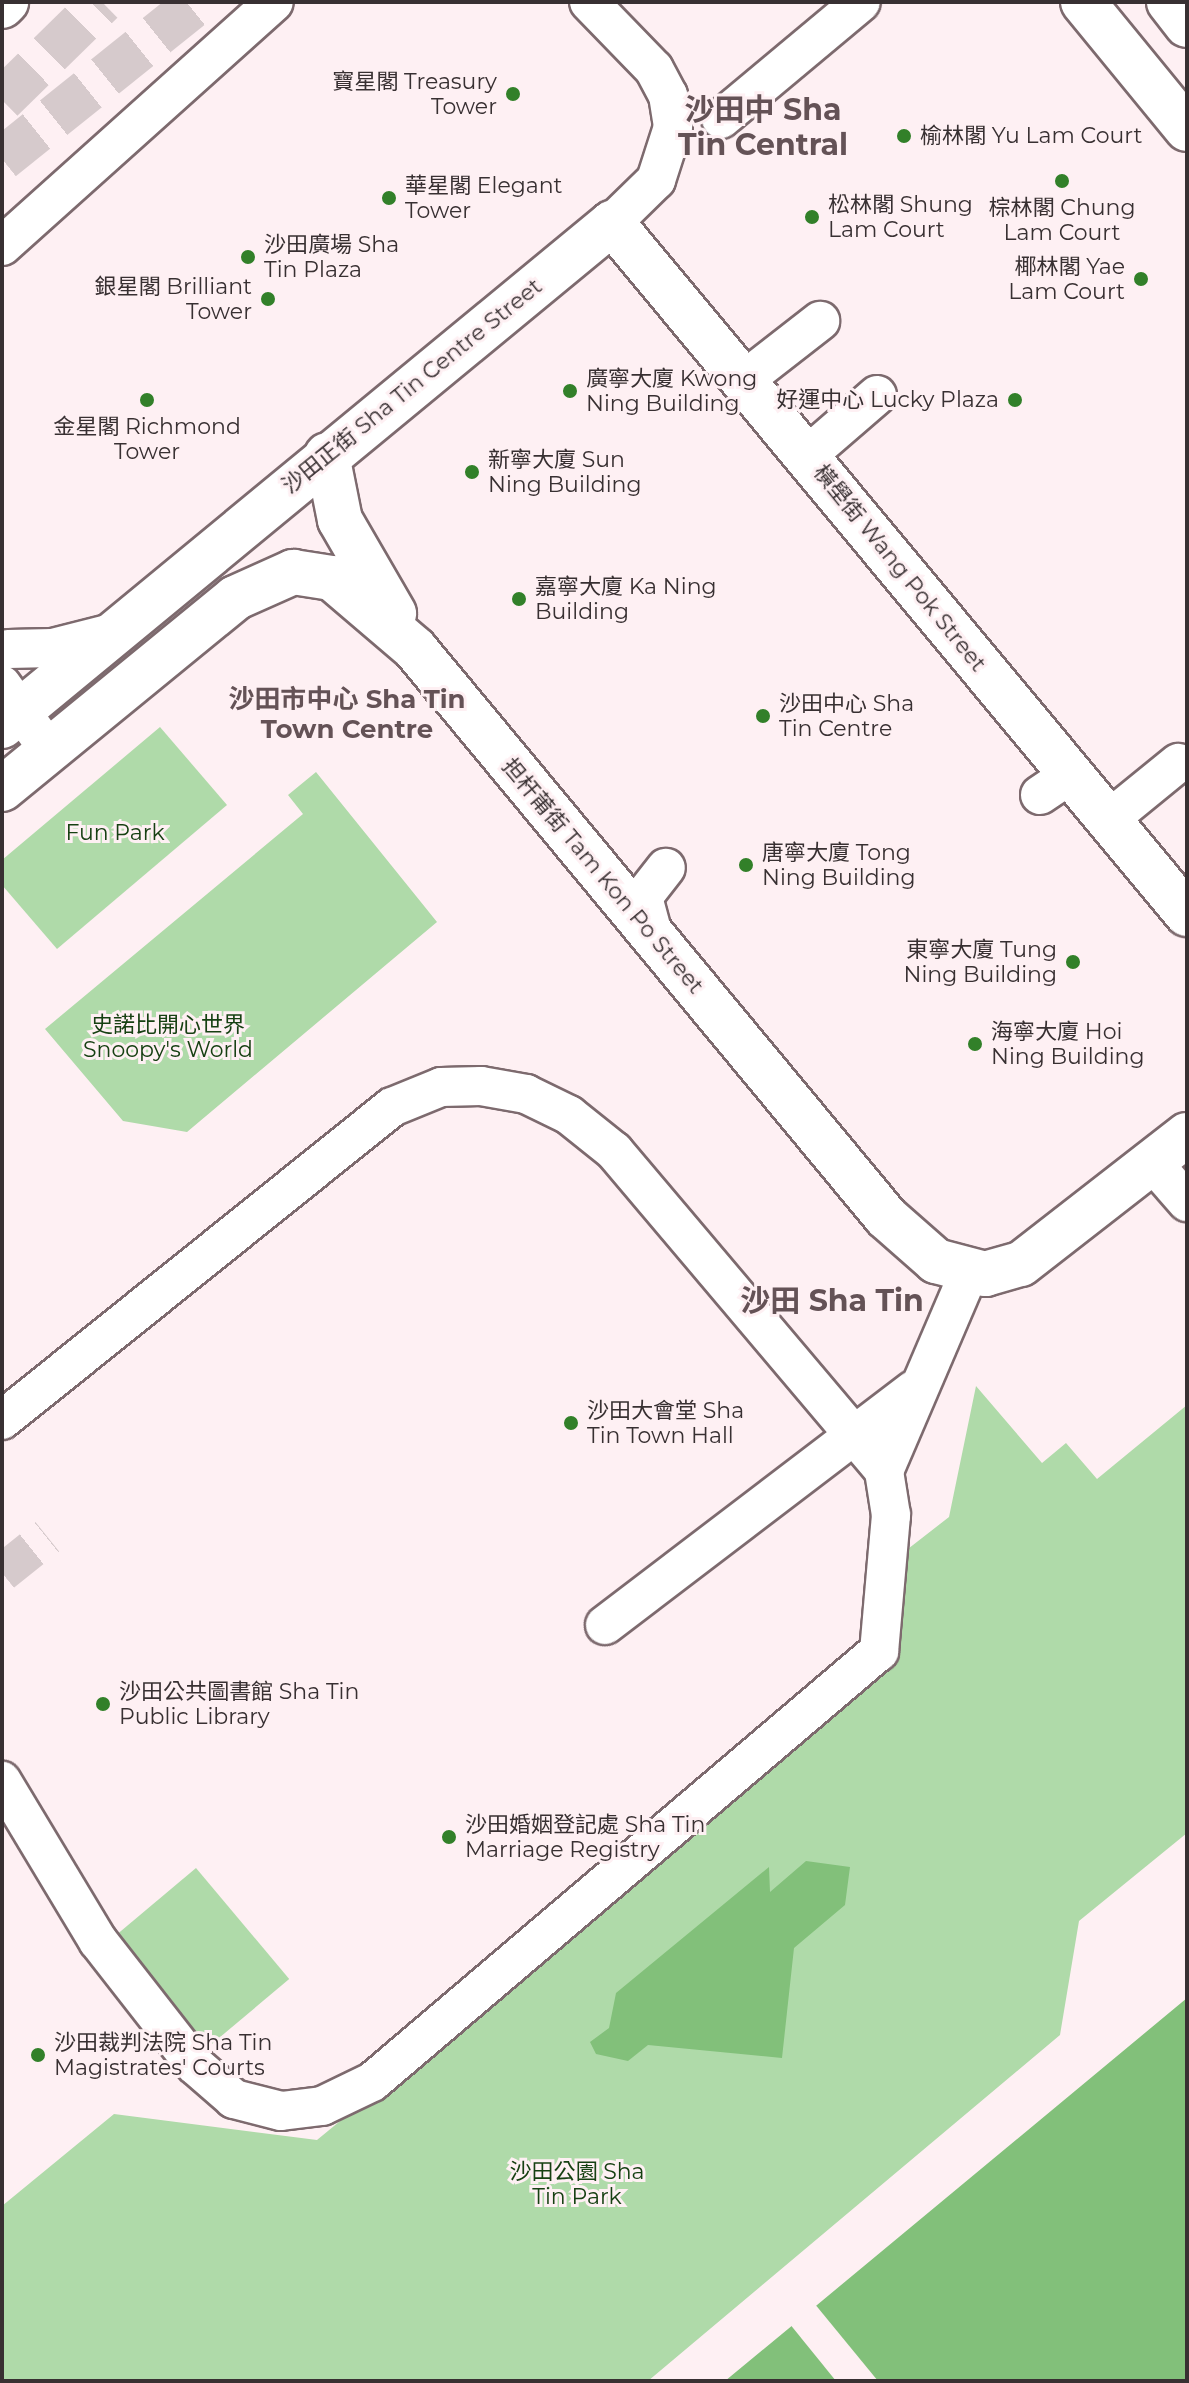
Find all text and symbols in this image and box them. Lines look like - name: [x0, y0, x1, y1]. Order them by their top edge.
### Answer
- place label: 寶星閣 Treasury Tower: [332, 68, 497, 120]
- marker: 寶星閣 Treasury Tower: [504, 85, 522, 103]
- district label: 沙田中 Sha Tin Central: [678, 92, 848, 162]
- place label: 榆林閣 Yu Lam Court: [920, 123, 1142, 149]
- marker: 榆林閣 Yu Lam Court: [895, 127, 913, 145]
- place label: 華星閣 Elegant Tower: [405, 172, 563, 224]
- marker: 棕林閣 Chung Lam Court: [1053, 172, 1071, 190]
- marker: 華星閣 Elegant Tower: [380, 189, 398, 207]
- place label: 松林閣 Shung Lam Court: [828, 191, 973, 242]
- place label: 棕林閣 Chung Lam Court: [989, 194, 1135, 246]
- marker: 松林閣 Shung Lam Court: [803, 208, 821, 226]
- place label: 沙田廣場 Sha Tin Plaza: [264, 231, 399, 282]
- marker: 沙田廣場 Sha Tin Plaza: [239, 248, 257, 266]
- place label: 椰林閣 Yae Lam Court: [1008, 253, 1125, 304]
- marker: 椰林閣 Yae Lam Court: [1132, 270, 1150, 288]
- place label: 銀星閣 Brilliant Tower: [95, 273, 252, 324]
- street label: 沙田正街 Sha Tin Centre Street: [277, 273, 547, 499]
- marker: 銀星閣 Brilliant Tower: [259, 290, 277, 308]
- place label: 廣寧大廈 Kwong Ning Building: [586, 365, 757, 416]
- marker: 廣寧大廈 Kwong Ning Building: [561, 382, 579, 400]
- place label: 好運中心 Lucky Plaza: [776, 387, 999, 413]
- marker: 金星閣 Richmond Tower: [138, 391, 156, 409]
- marker: 好運中心 Lucky Plaza: [1006, 391, 1024, 409]
- place label: 金星閣 Richmond Tower: [53, 413, 241, 464]
- place label: 新寧大廈 Sun Ning Building: [488, 446, 641, 498]
- street label: 橫壆街 Wang Pok Street: [808, 459, 992, 677]
- marker: 新寧大廈 Sun Ning Building: [463, 463, 481, 481]
- place label: 嘉寧大廈 Ka Ning Building: [535, 573, 717, 624]
- marker: 嘉寧大廈 Ka Ning Building: [510, 590, 528, 608]
- district label: 沙田市中心 Sha Tin Town Centre: [228, 684, 466, 746]
- place label: 沙田中心 Sha Tin Centre: [779, 690, 914, 742]
- marker: 沙田中心 Sha Tin Centre: [754, 707, 772, 725]
- street label: 担杆莆街 Tam Kon Po Street: [497, 753, 709, 999]
- park label: Fun Park: [65, 820, 165, 846]
- place label: 唐寧大廈 Tong Ning Building: [762, 839, 915, 890]
- marker: 唐寧大廈 Tong Ning Building: [737, 856, 755, 874]
- place label: 東寧大廈 Tung Ning Building: [904, 936, 1057, 988]
- marker: 東寧大廈 Tung Ning Building: [1064, 953, 1082, 971]
- park label: 史諾比開心世界 Snoopy's World: [83, 1011, 253, 1062]
- place label: 海寧大廈 Hoi Ning Building: [991, 1018, 1144, 1070]
- marker: 海寧大廈 Hoi Ning Building: [966, 1035, 984, 1053]
- district label: 沙田 Sha Tin: [740, 1283, 924, 1319]
- place label: 沙田大會堂 Sha Tin Town Hall: [587, 1397, 744, 1448]
- marker: 沙田大會堂 Sha Tin Town Hall: [562, 1414, 580, 1432]
- place label: 沙田公共圖書館 Sha Tin Public Library: [119, 1678, 359, 1730]
- marker: 沙田公共圖書館 Sha Tin Public Library: [94, 1695, 112, 1713]
- place label: 沙田婚姻登記處 Sha Tin Marriage Registry: [465, 1811, 705, 1862]
- marker: 沙田婚姻登記處 Sha Tin Marriage Registry: [440, 1828, 458, 1846]
- place label: 沙田裁判法院 Sha Tin Magistrates' Courts: [54, 2029, 272, 2080]
- marker: 沙田裁判法院 Sha Tin Magistrates' Courts: [29, 2046, 47, 2064]
- park label: 沙田公園 Sha Tin Park: [509, 2158, 645, 2210]

